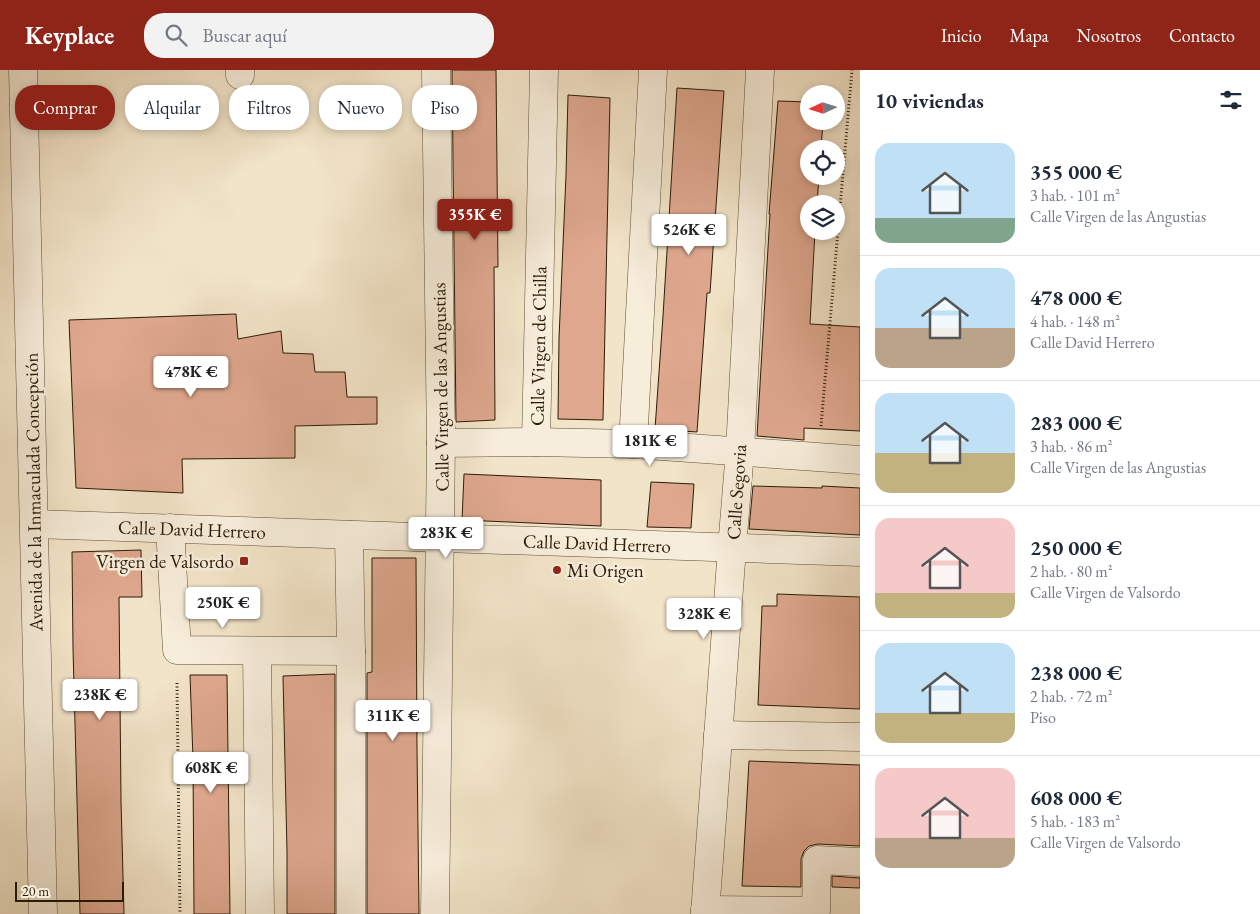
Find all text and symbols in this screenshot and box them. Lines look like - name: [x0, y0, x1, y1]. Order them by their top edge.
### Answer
- search box: [144, 13, 494, 58]
- text: Keyplace: [25, 20, 114, 51]
- icon: search: [162, 21, 190, 49]
- text: Buscar aquí: [202, 23, 287, 48]
- text: Inicio: [941, 24, 982, 47]
- text: Mapa: [1010, 24, 1049, 47]
- text: Nosotros: [1077, 24, 1141, 47]
- text: Contacto: [1169, 24, 1235, 47]
- chip: Comprar: [15, 85, 115, 130]
- chip: Alquilar: [125, 85, 219, 130]
- chip: Filtros: [229, 85, 309, 130]
- chip: Nuevo: [319, 85, 402, 130]
- chip: Piso: [412, 85, 477, 130]
- north arrow: [800, 85, 845, 130]
- map controls: [800, 85, 845, 240]
- icon: filters: [1217, 86, 1245, 114]
- text: 10 viviendas: [875, 87, 984, 114]
- button: locate: [800, 140, 845, 185]
- text: 355 000 €: [1030, 158, 1122, 185]
- icon: home: [915, 163, 975, 223]
- text: 3 hab. · 101 m²: [1030, 185, 1120, 206]
- button: layers: [800, 195, 845, 240]
- pin: 355K €: [434, 198, 516, 241]
- text: 355K €: [448, 204, 502, 225]
- text: Calle Virgen de las Angustias: [1030, 206, 1206, 227]
- pin: 526K €: [648, 214, 730, 256]
- text: 526K €: [662, 219, 716, 240]
- street label: Calle Virgen de Chilla: [525, 266, 552, 426]
- street label: Calle Virgen de las Angustias: [426, 282, 455, 492]
- text: 478 000 €: [1030, 284, 1122, 311]
- icon: home: [915, 288, 975, 348]
- text: 4 hab. · 148 m²: [1030, 311, 1120, 332]
- text: Calle David Herrero: [1030, 332, 1155, 353]
- street label: Avenida de la Inmaculada Concepción: [19, 352, 48, 633]
- pin: 478K €: [150, 356, 232, 398]
- text: 478K €: [164, 361, 218, 382]
- text: 283 000 €: [1030, 409, 1122, 436]
- icon: home: [915, 413, 975, 473]
- pin: 181K €: [609, 424, 691, 467]
- text: 181K €: [623, 430, 677, 451]
- text: 3 hab. · 86 m²: [1030, 436, 1112, 457]
- street label: Calle Segovia: [721, 443, 752, 541]
- text: Calle Virgen de las Angustias: [1030, 457, 1206, 478]
- street label: Calle David Herrero: [118, 514, 266, 545]
- pin: 283K €: [405, 516, 487, 559]
- text: 283K €: [419, 522, 473, 543]
- street label: Calle David Herrero: [523, 528, 671, 559]
- text: 250 000 €: [1030, 534, 1122, 561]
- icon: home: [915, 538, 975, 598]
- place label: Virgen de Valsordo: [96, 549, 234, 574]
- marker: Virgen de Valsordo: [238, 555, 250, 567]
- place label: Mi Origen: [567, 558, 644, 583]
- text: 2 hab. · 80 m²: [1030, 561, 1112, 582]
- marker: Mi Origen: [551, 564, 563, 576]
- text: Calle Virgen de Valsordo: [1030, 582, 1181, 603]
- pin: 250K €: [182, 586, 264, 629]
- text: 250K €: [196, 592, 250, 613]
- pin: 328K €: [663, 598, 745, 640]
- text: 328K €: [677, 603, 731, 624]
- text: 238 000 €: [1030, 659, 1122, 686]
- icon: home: [915, 663, 975, 723]
- pin: 238K €: [59, 678, 141, 721]
- text: 238K €: [73, 684, 127, 705]
- text: 2 hab. · 72 m²: [1030, 686, 1112, 707]
- pin: 311K €: [352, 700, 434, 742]
- text: 311K €: [366, 705, 420, 726]
- text: Piso: [1030, 707, 1056, 728]
- pin: 608K €: [170, 752, 252, 794]
- text: 608K €: [184, 757, 238, 778]
- text: 608 000 €: [1030, 784, 1122, 811]
- icon: home: [915, 788, 975, 848]
- text: 5 hab. · 183 m²: [1030, 811, 1120, 832]
- text: Calle Virgen de Valsordo: [1030, 832, 1181, 853]
- scale bar: [15, 879, 124, 902]
- text: 20 m: [22, 882, 49, 900]

